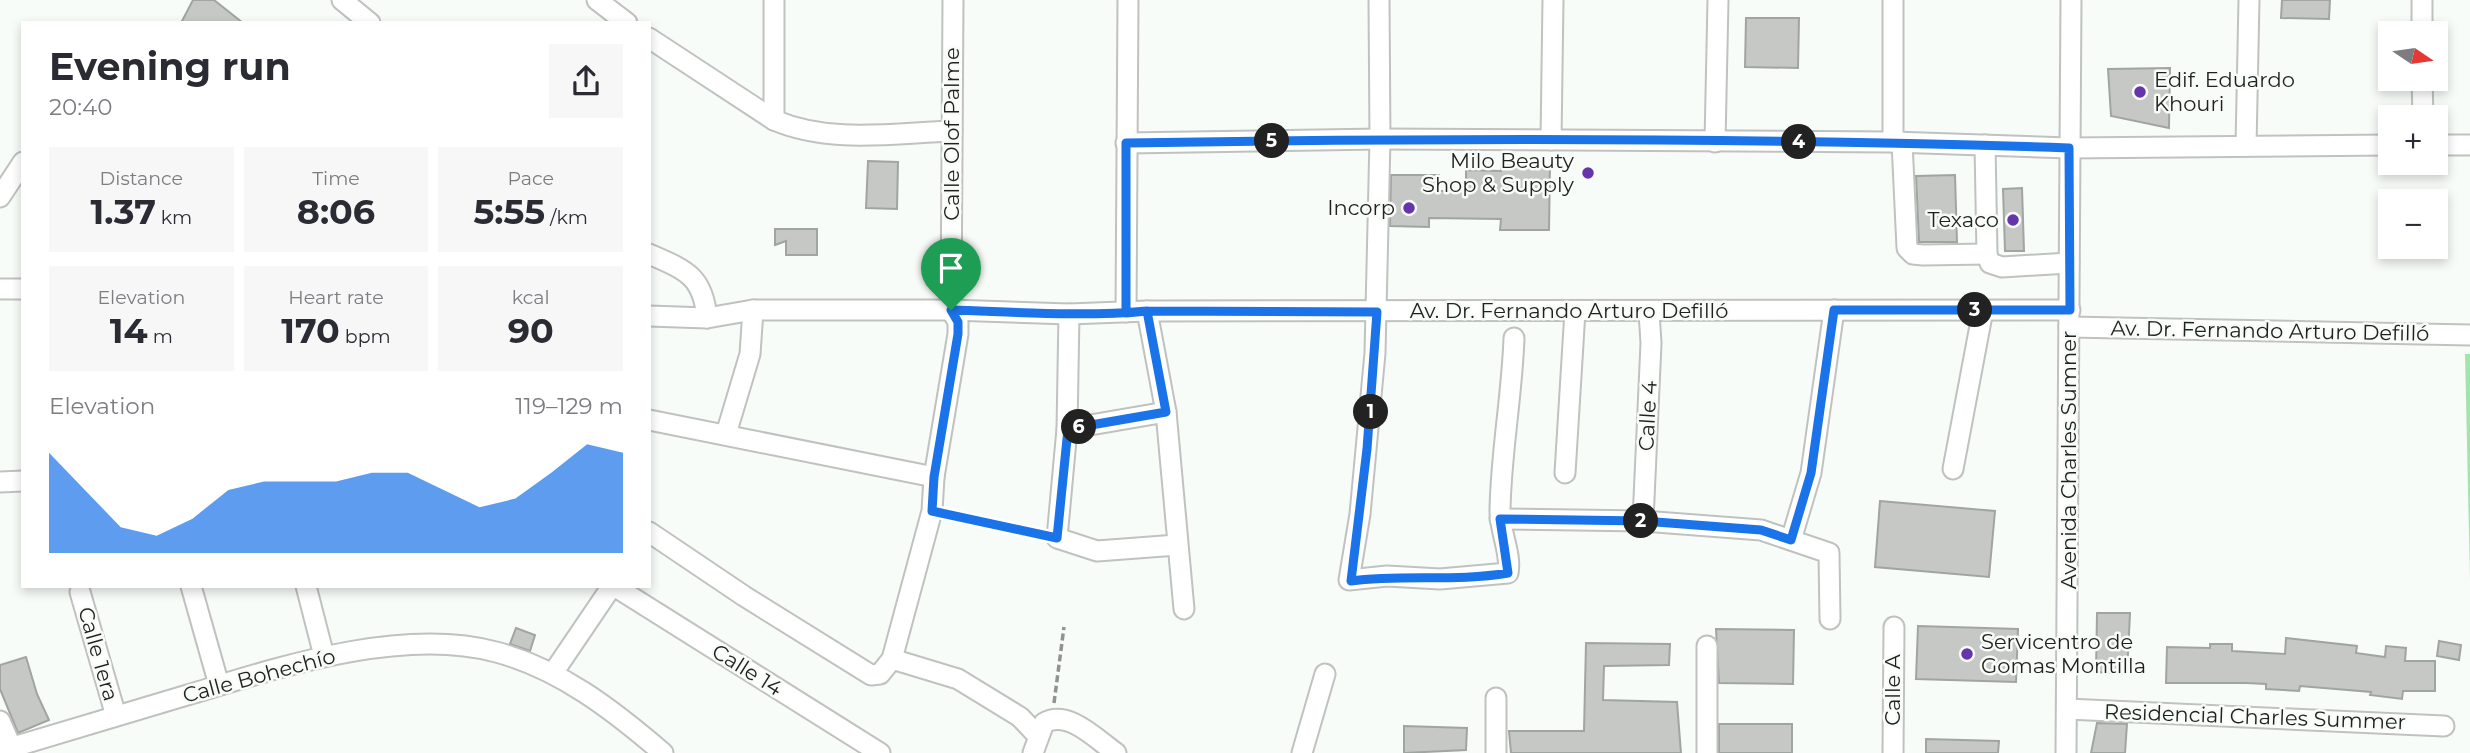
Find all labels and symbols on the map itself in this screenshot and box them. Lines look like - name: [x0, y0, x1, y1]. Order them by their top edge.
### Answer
- north arrow: [2378, 21, 2448, 91]
- street label: Calle Olof Palme: [939, 47, 964, 221]
- place label: Edif. Eduardo Khouri: [2154, 67, 2295, 116]
- marker: Edif. Eduardo Khouri: [2132, 84, 2148, 100]
- pin: 5: [1254, 124, 1290, 158]
- pin: 4: [1782, 124, 1816, 160]
- place label: Milo Beauty Shop & Supply: [1422, 148, 1575, 197]
- marker: Milo Beauty Shop & Supply: [1580, 165, 1596, 181]
- place label: Incorp: [1327, 195, 1395, 220]
- marker: Incorp: [1401, 200, 1417, 216]
- place label: Texaco: [1928, 207, 1999, 232]
- marker: Texaco: [2005, 212, 2021, 228]
- pin: [921, 238, 981, 310]
- pin: 3: [1958, 292, 1993, 328]
- street label: Av. Dr. Fernando Arturo Defilló: [1410, 298, 1728, 323]
- street label: Av. Dr. Fernando Arturo Defilló: [2110, 315, 2430, 346]
- street label: Avenida Charles Sumner: [2056, 331, 2081, 589]
- street label: Calle 4: [1633, 380, 1662, 452]
- pin: 1: [1354, 394, 1388, 430]
- pin: 6: [1062, 410, 1096, 444]
- pin: 2: [1624, 504, 1658, 538]
- street label: Calle 1era: [73, 604, 124, 704]
- place label: Servicentro de Gomas Montilla: [1981, 629, 2146, 678]
- street label: Calle 14: [708, 638, 787, 701]
- street label: Calle Bohechío: [180, 643, 338, 708]
- marker: Servicentro de Gomas Montilla: [1959, 646, 1975, 662]
- street label: Calle A: [1880, 653, 1905, 726]
- street label: Residencial Charles Summer: [2104, 699, 2406, 734]

